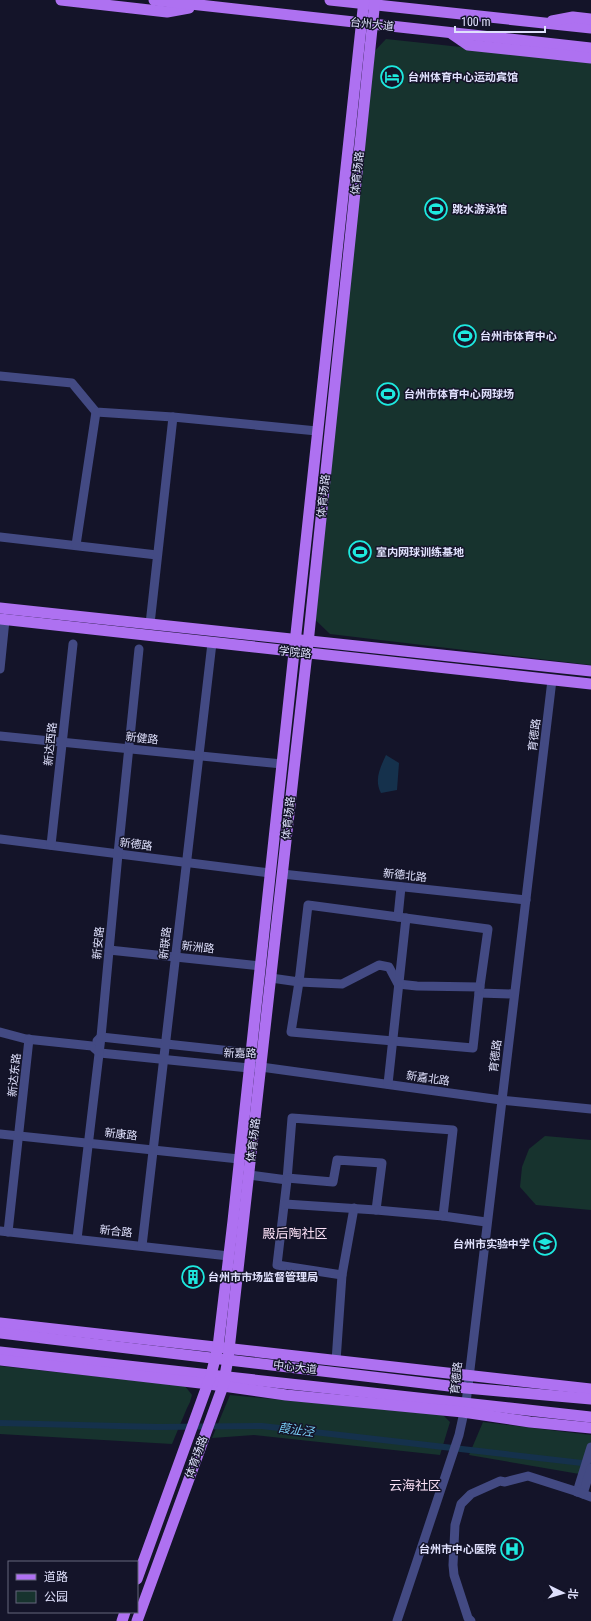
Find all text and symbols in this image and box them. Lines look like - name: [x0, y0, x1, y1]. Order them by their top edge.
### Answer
- scale bar: [455, 8, 545, 34]
- text: 100 m: [461, 15, 491, 29]
- street label: 台州大道: [349, 16, 395, 33]
- hotel icon: 台州体育中心运动宾馆: [379, 64, 405, 90]
- place label: 台州体育中心运动宾馆: [408, 71, 518, 84]
- street label: 体育场路: [349, 150, 366, 196]
- sports icon: 跳水游泳馆: [423, 196, 449, 222]
- place label: 跳水游泳馆: [452, 203, 507, 216]
- sports icon: 台州市体育中心: [452, 323, 478, 349]
- place label: 台州市体育中心: [480, 330, 557, 343]
- sports icon: 台州市体育中心网球场: [375, 381, 401, 407]
- place label: 台州市体育中心网球场: [404, 388, 514, 401]
- street label: 体育场路: [315, 473, 332, 519]
- sports icon: 室内网球训练基地: [347, 539, 373, 565]
- place label: 室内网球训练基地: [376, 546, 464, 559]
- street label: 学院路: [278, 644, 312, 661]
- street label: 育德路: [526, 718, 543, 752]
- street label: 新达西路: [42, 721, 59, 767]
- street label: 新健路: [125, 730, 159, 747]
- street label: 体育场路: [280, 795, 297, 841]
- street label: 新德路: [119, 836, 153, 853]
- street label: 新德北路: [382, 867, 428, 884]
- street label: 新安路: [91, 926, 106, 960]
- street label: 新联路: [157, 926, 174, 960]
- street label: 新洲路: [181, 939, 215, 956]
- street label: 育德路: [487, 1039, 504, 1073]
- street label: 新嘉路: [223, 1047, 257, 1060]
- street label: 新达东路: [6, 1052, 23, 1098]
- street label: 新嘉北路: [405, 1069, 451, 1088]
- street label: 体育场路: [244, 1117, 263, 1163]
- street label: 新康路: [104, 1126, 138, 1143]
- street label: 新合路: [99, 1223, 133, 1240]
- district label: 殿后陶社区: [262, 1226, 328, 1241]
- school or university icon: 台州市实验中学: [532, 1231, 558, 1257]
- place label: 台州市实验中学: [453, 1238, 530, 1251]
- building icon: 台州市市场监督管理局: [180, 1264, 206, 1290]
- place label: 台州市市场监督管理局: [208, 1271, 318, 1284]
- street label: 中心大道: [272, 1358, 318, 1377]
- street label: 育德路: [448, 1361, 465, 1395]
- water label: 葭沚泾: [277, 1421, 316, 1439]
- street label: 体育场路: [183, 1434, 210, 1480]
- district label: 云海社区: [389, 1478, 441, 1493]
- hospital icon: 台州市中心医院: [499, 1536, 525, 1562]
- place label: 台州市中心医院: [419, 1543, 496, 1556]
- legend: [8, 1561, 138, 1613]
- text: 道路: [44, 1570, 68, 1584]
- north arrow: [543, 1573, 583, 1613]
- text: 北: [566, 1588, 579, 1600]
- text: 公园: [44, 1590, 68, 1604]

